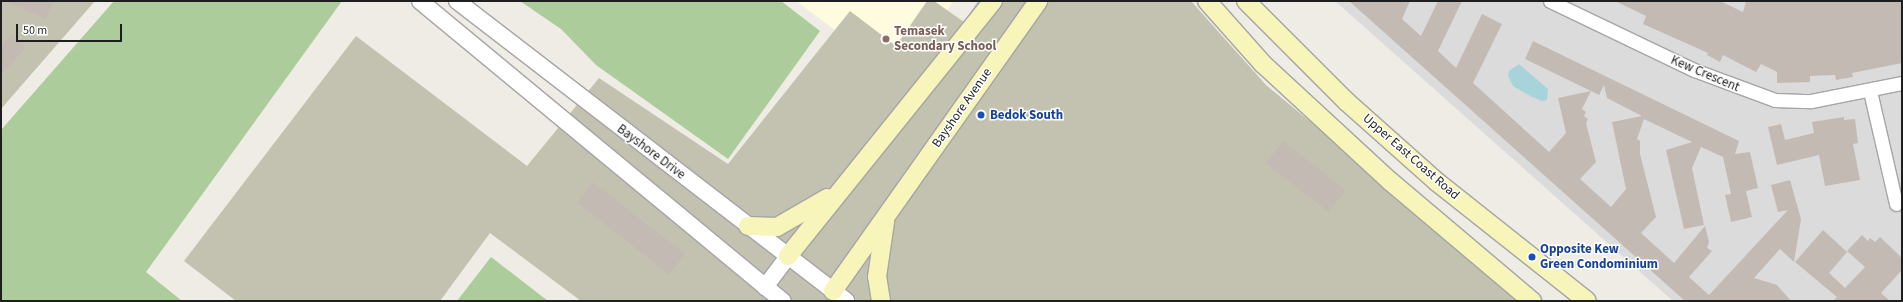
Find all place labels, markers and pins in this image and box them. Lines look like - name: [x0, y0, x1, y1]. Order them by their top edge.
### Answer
- place label: Temasek Secondary School: [894, 24, 996, 55]
- marker: Temasek Secondary School: [881, 34, 891, 44]
- place label: Bedok South: [990, 107, 1063, 123]
- marker: Bedok South: [975, 109, 987, 121]
- place label: Opposite Kew Green Condominium: [1540, 242, 1658, 273]
- marker: Opposite Kew Green Condominium: [1527, 252, 1537, 262]

